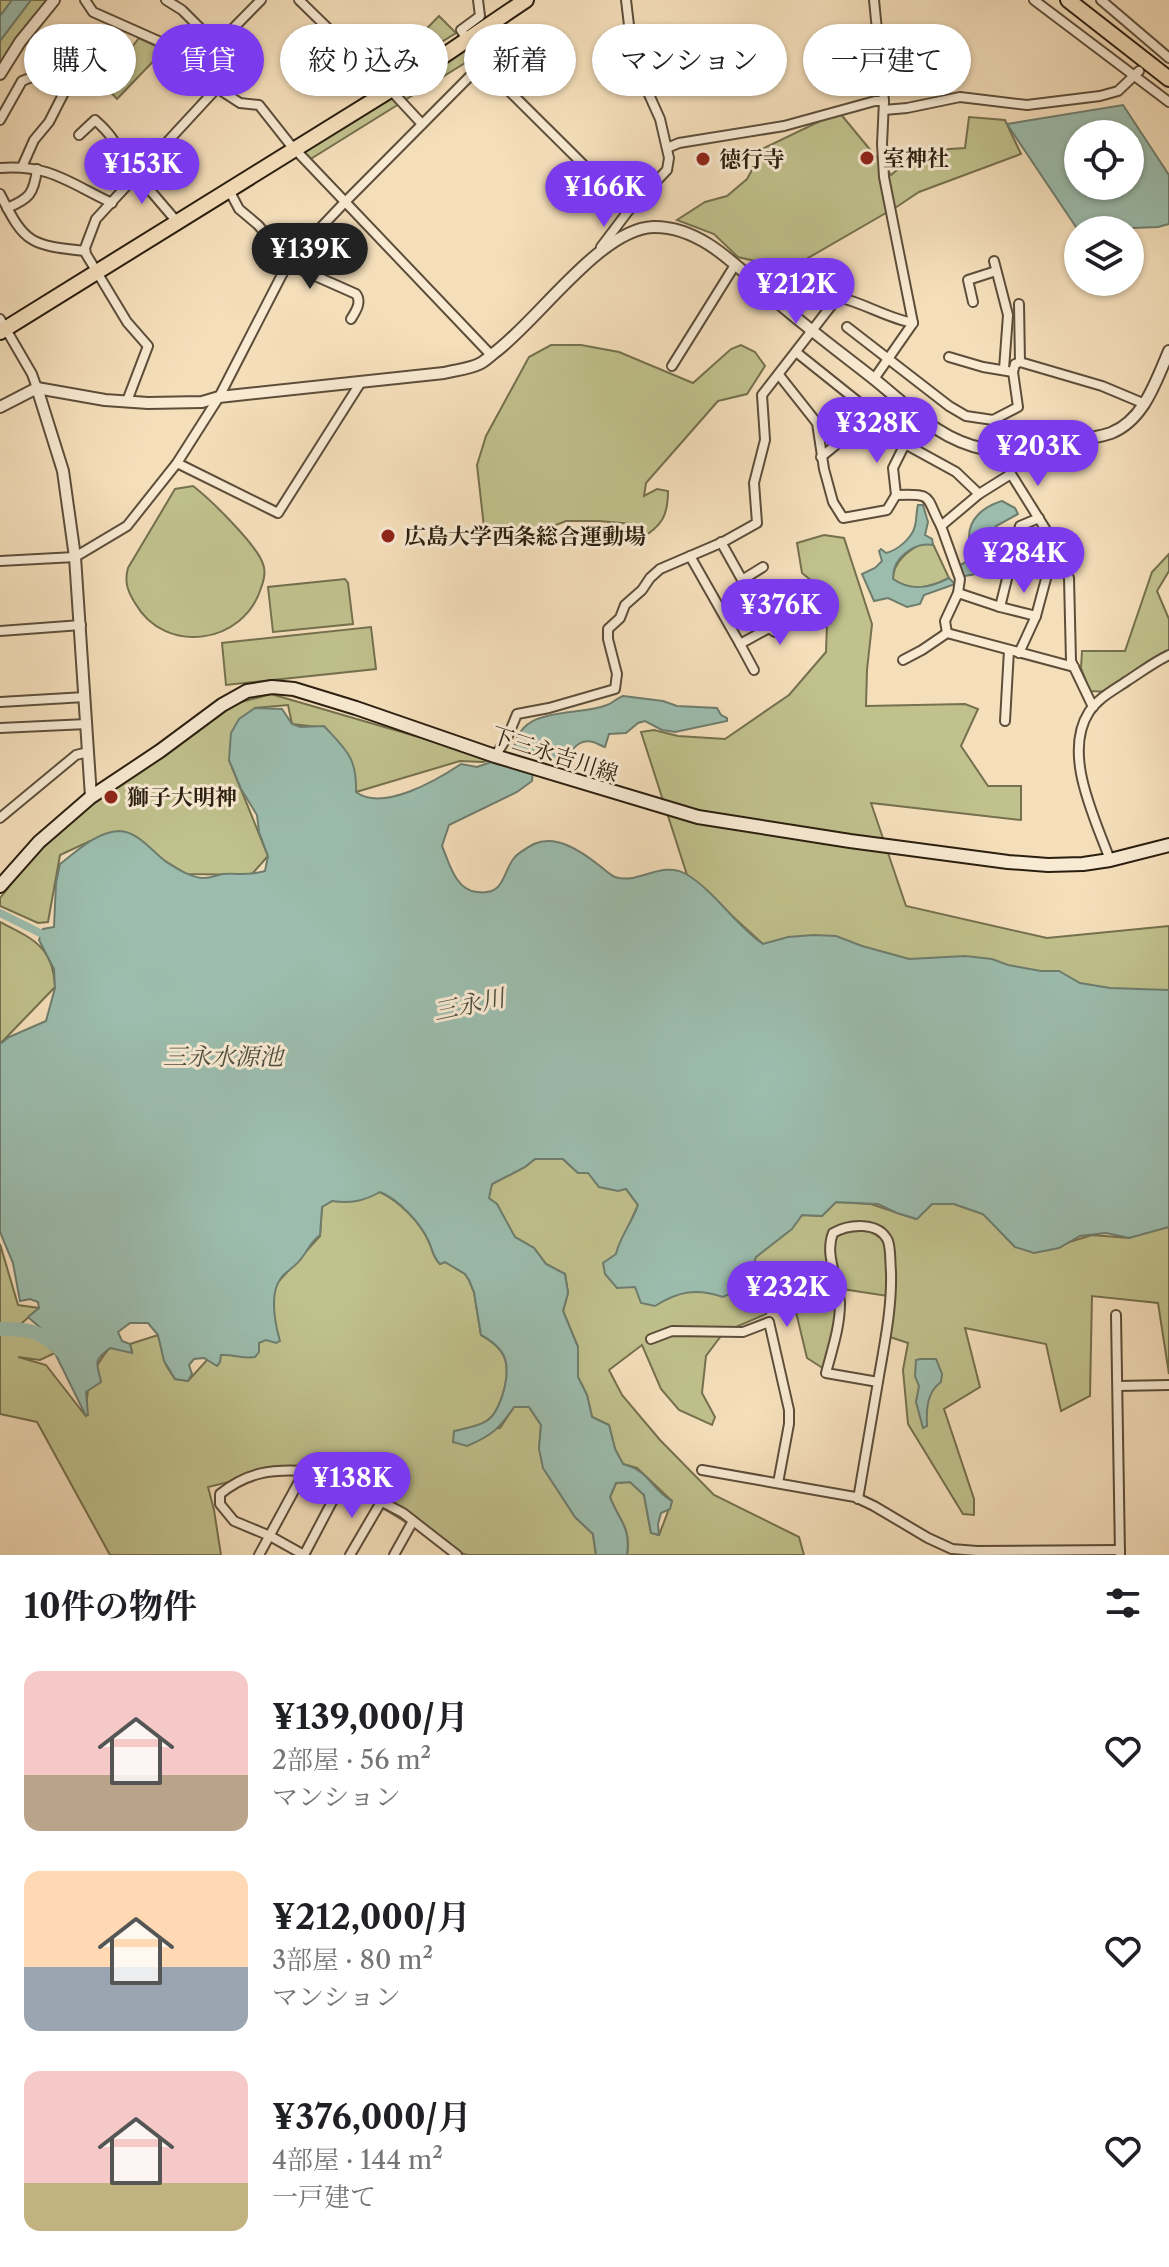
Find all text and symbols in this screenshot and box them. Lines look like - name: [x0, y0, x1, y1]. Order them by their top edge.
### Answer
- chip: 購入: [24, 24, 136, 96]
- chip: 賃貸: [152, 24, 264, 96]
- chip: 絞り込み: [280, 24, 448, 96]
- chip: 新着: [464, 24, 576, 96]
- chip: マンション: [592, 24, 787, 96]
- chip: 一戸建て: [803, 24, 971, 96]
- map controls: [1064, 120, 1144, 296]
- button: locate: [1064, 120, 1144, 200]
- pin: ¥153K: [86, 138, 198, 206]
- place label: 室神社: [883, 145, 949, 172]
- place label: 徳行寺: [719, 146, 785, 173]
- text: ¥153K: [102, 148, 182, 180]
- marker: 室神社: [858, 149, 876, 167]
- marker: 徳行寺: [694, 150, 712, 168]
- pin: ¥166K: [548, 161, 660, 229]
- text: ¥166K: [563, 171, 645, 203]
- button: layers: [1064, 216, 1144, 296]
- pin: ¥139K: [254, 223, 366, 291]
- text: ¥139K: [270, 233, 350, 265]
- pin: ¥212K: [740, 258, 852, 326]
- text: ¥212K: [756, 268, 837, 300]
- pin: ¥328K: [821, 397, 933, 465]
- text: ¥328K: [835, 407, 919, 439]
- pin: ¥203K: [982, 420, 1094, 488]
- text: ¥203K: [995, 430, 1081, 462]
- place label: 広島大学西条総合運動場: [404, 523, 646, 550]
- marker: 広島大学西条総合運動場: [379, 527, 397, 545]
- pin: ¥284K: [968, 527, 1080, 595]
- text: ¥284K: [981, 537, 1067, 569]
- pin: ¥376K: [724, 579, 836, 647]
- text: ¥376K: [739, 589, 821, 621]
- street label: 下三永吉川線: [488, 721, 622, 788]
- place label: 獅子大明神: [127, 784, 237, 811]
- marker: 獅子大明神: [102, 788, 120, 806]
- water label: 三永川: [431, 982, 510, 1026]
- water label: 三永水源池: [163, 1042, 286, 1071]
- pin: ¥232K: [731, 1261, 843, 1329]
- text: ¥232K: [745, 1271, 829, 1303]
- pin: ¥138K: [296, 1452, 408, 1520]
- text: ¥138K: [312, 1462, 392, 1494]
- icon: filters: [1101, 1581, 1145, 1625]
- text: 10件の物件: [24, 1585, 197, 1627]
- text: ¥139,000/月: [272, 1696, 469, 1738]
- icon: home: [88, 1703, 184, 1799]
- icon: heart: [1101, 1729, 1145, 1773]
- text: 2部屋 · 56 m²: [272, 1744, 431, 1776]
- text: マンション: [272, 1781, 401, 1813]
- text: ¥212,000/月: [272, 1896, 471, 1938]
- icon: home: [88, 1903, 184, 1999]
- icon: heart: [1101, 1929, 1145, 1973]
- text: 3部屋 · 80 m²: [272, 1944, 433, 1976]
- text: マンション: [272, 1981, 401, 2013]
- text: ¥376,000/月: [272, 2096, 472, 2138]
- icon: home: [88, 2103, 184, 2199]
- icon: heart: [1101, 2129, 1145, 2173]
- text: 4部屋 · 144 m²: [272, 2144, 443, 2176]
- text: 一戸建て: [272, 2181, 376, 2213]

